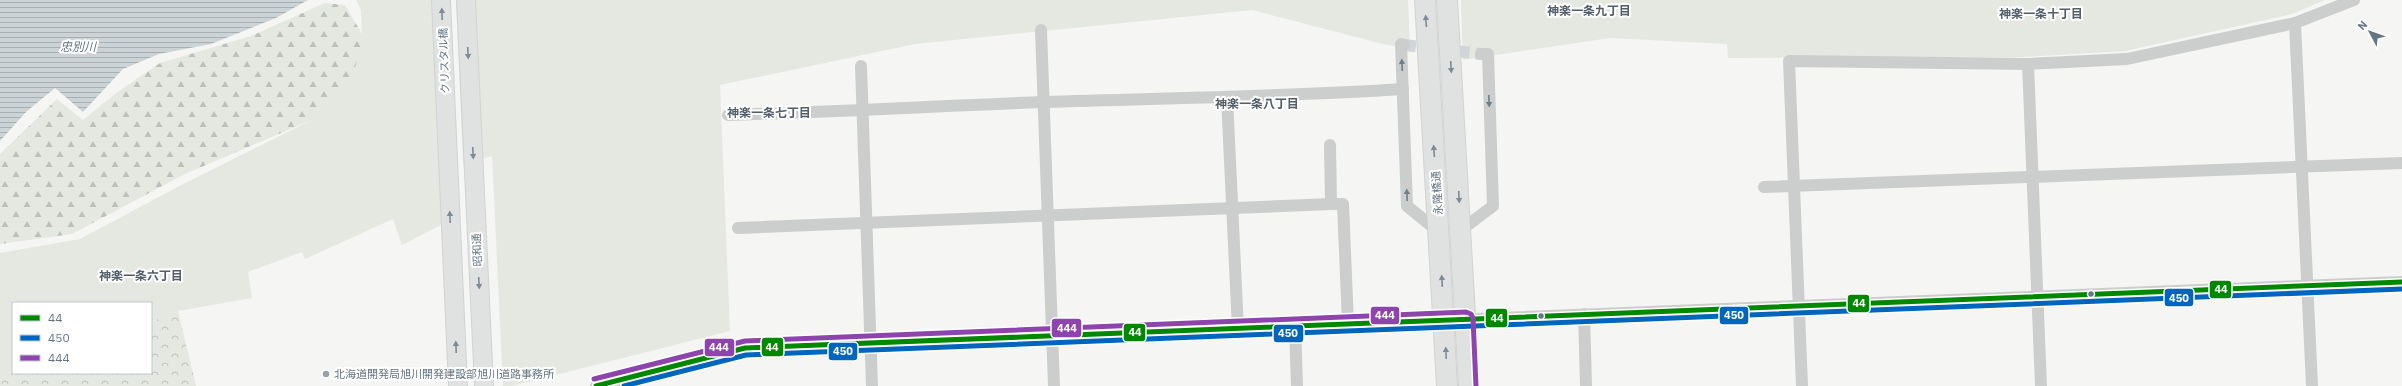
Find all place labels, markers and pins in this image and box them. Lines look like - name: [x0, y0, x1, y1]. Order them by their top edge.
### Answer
- unlabelled marker: [2086, 289, 2096, 299]
- unlabelled marker: [1536, 311, 1546, 321]
- place label: 北海道開発局旭川開発建設部旭川道路事務所: [334, 367, 555, 381]
- marker: 北海道開発局旭川開発建設部旭川道路事務所: [321, 369, 331, 379]

